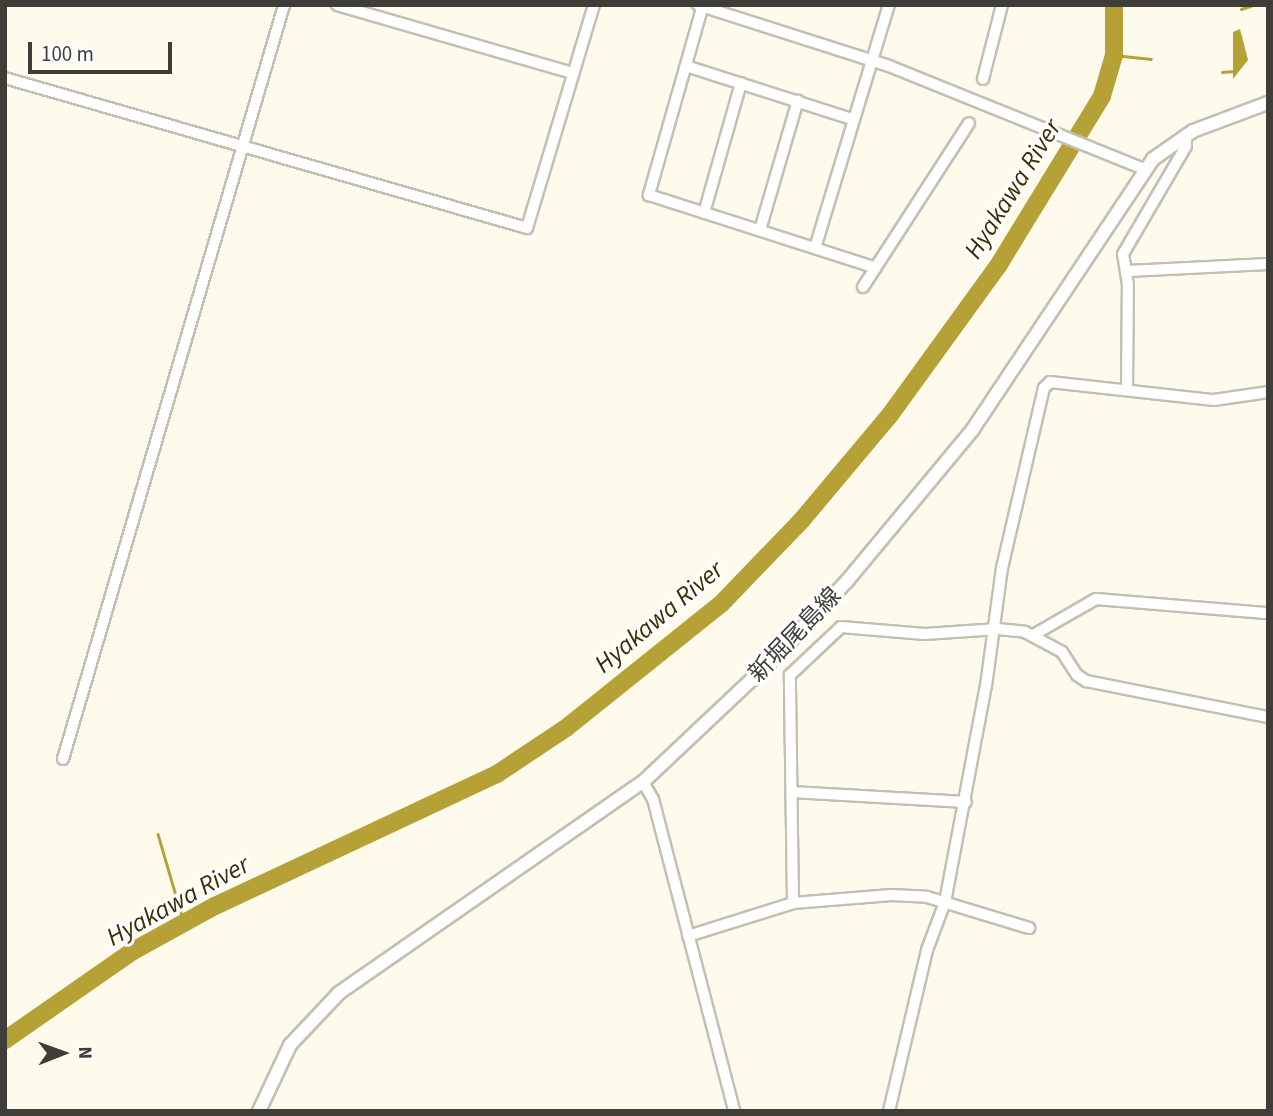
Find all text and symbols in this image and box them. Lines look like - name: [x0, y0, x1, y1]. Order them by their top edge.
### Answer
- scale bar: [32, 28, 175, 72]
- text: 100 m: [41, 39, 94, 69]
- water label: Hyakawa River: [958, 114, 1068, 264]
- water label: Hyakawa River: [588, 554, 730, 680]
- street label: 新堀尾島線: [743, 582, 847, 688]
- water label: Hyakawa River: [101, 849, 255, 953]
- north arrow: [28, 1018, 98, 1088]
- text: N: [71, 1046, 98, 1059]

